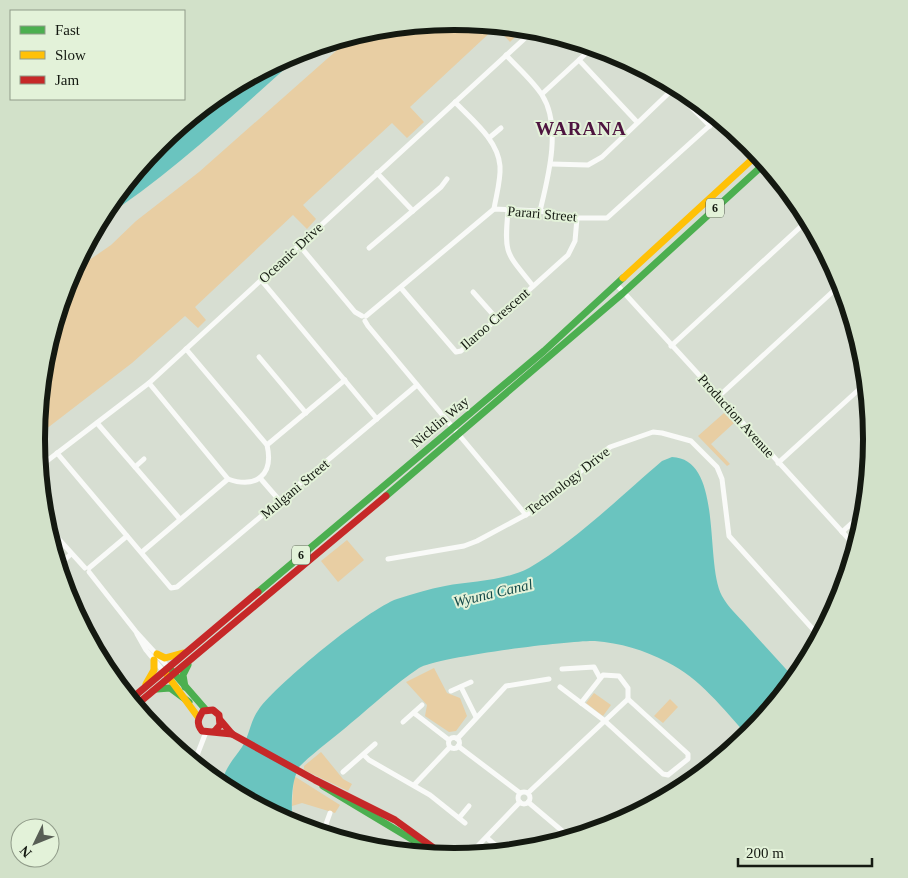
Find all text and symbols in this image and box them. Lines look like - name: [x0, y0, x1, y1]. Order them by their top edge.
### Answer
- legend: [10, 10, 185, 100]
- text: Fast: [55, 22, 81, 38]
- text: Slow: [55, 47, 86, 63]
- text: Jam: [55, 72, 79, 88]
- district label: WARANA: [535, 118, 627, 139]
- road number: 6: [706, 198, 724, 218]
- street label: Parari Street: [507, 203, 577, 225]
- street label: Oceanic Drive: [256, 220, 326, 286]
- street label: Ilaroo Crescent: [458, 285, 532, 353]
- street label: Production Avenue: [695, 371, 777, 461]
- street label: Nicklin Way: [408, 394, 472, 450]
- street label: Technology Drive: [523, 444, 613, 518]
- street label: Mulgani Street: [258, 456, 332, 522]
- road number: 6: [292, 546, 310, 564]
- water label: Wyuna Canal: [452, 576, 534, 610]
- north arrow: [10, 818, 60, 868]
- scale bar: [738, 836, 872, 868]
- text: N: [17, 843, 35, 860]
- text: 200 m: [746, 845, 784, 861]

